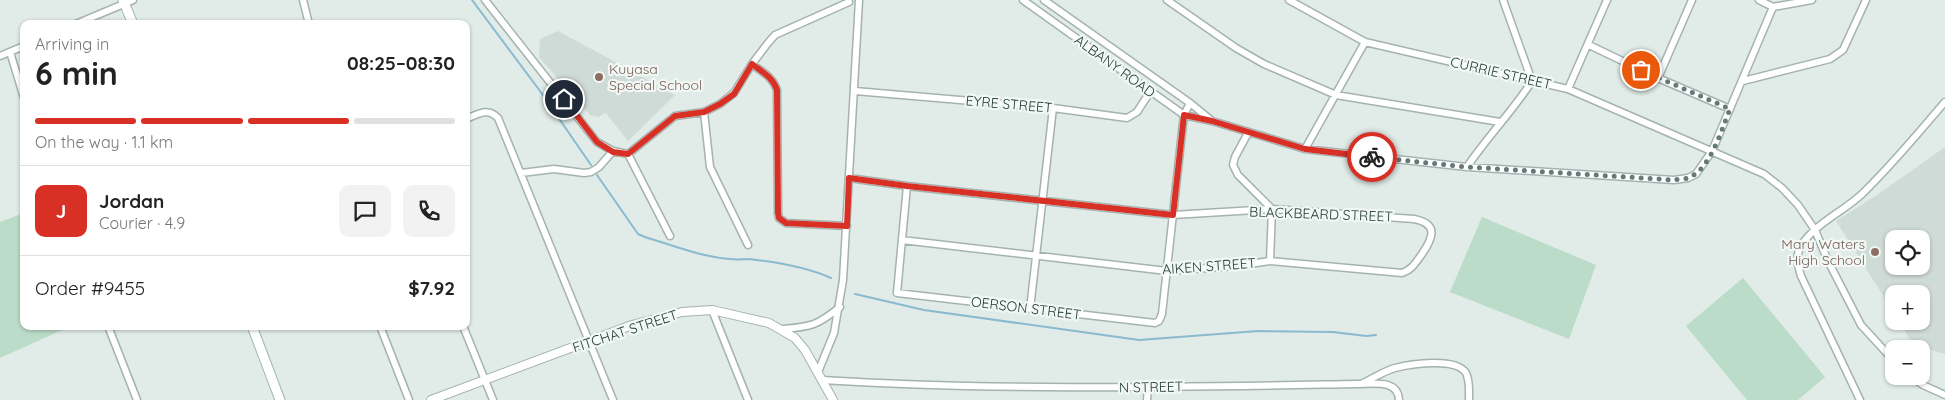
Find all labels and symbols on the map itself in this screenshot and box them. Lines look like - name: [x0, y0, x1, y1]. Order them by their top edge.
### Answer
- street label: ALBANY ROAD: [1071, 31, 1159, 101]
- pin: [1620, 49, 1662, 91]
- street label: CURRIE STREET: [1449, 53, 1553, 93]
- place label: Kuyasa Special School: [609, 60, 702, 94]
- marker: Kuyasa Special School: [593, 71, 605, 83]
- pin: [543, 78, 585, 120]
- street label: EYRE STREET: [965, 91, 1053, 117]
- courier: [1347, 132, 1397, 182]
- street label: BLACKBEARD STREET: [1249, 202, 1393, 226]
- place label: Mary Waters High School: [1781, 235, 1865, 269]
- marker: Mary Waters High School: [1869, 246, 1881, 258]
- street label: AIKEN STREET: [1161, 254, 1257, 278]
- street label: OERSON STREET: [970, 292, 1082, 324]
- street label: FITCHAT STREET: [570, 306, 680, 356]
- street label: N STREET: [1119, 377, 1183, 397]

